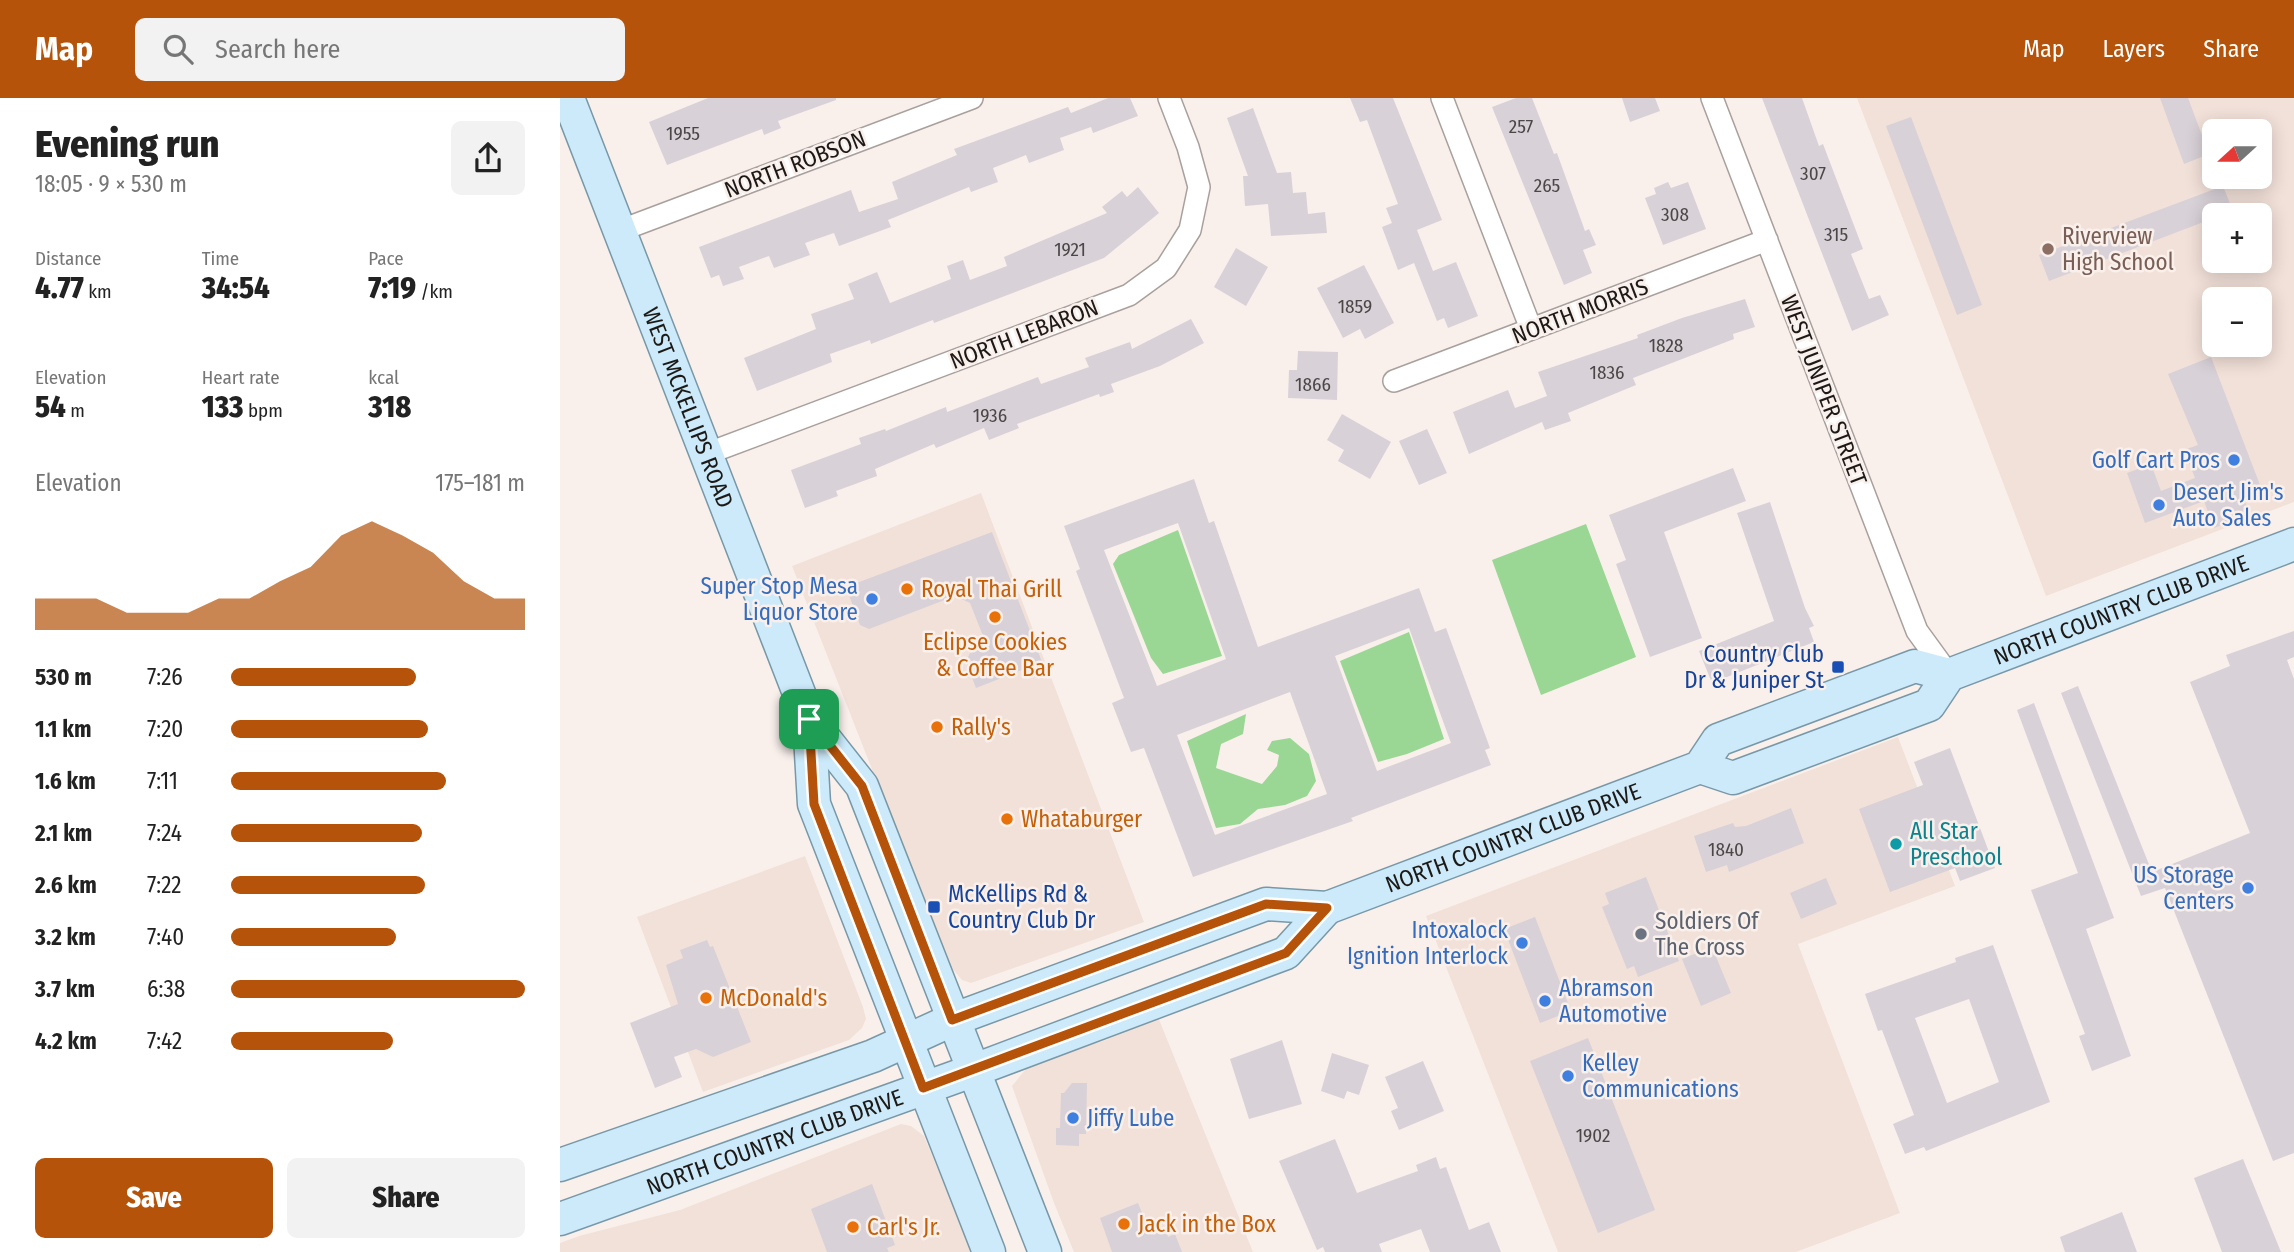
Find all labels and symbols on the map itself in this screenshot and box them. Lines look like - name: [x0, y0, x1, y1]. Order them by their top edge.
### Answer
- house number: 257: [1509, 115, 1533, 138]
- north arrow: [2202, 119, 2272, 189]
- house number: 1955: [666, 122, 700, 145]
- street label: NORTH ROBSON: [720, 124, 870, 204]
- house number: 307: [1800, 162, 1826, 185]
- house number: 265: [1534, 174, 1560, 197]
- house number: 308: [1661, 203, 1689, 226]
- place label: Riverview High School: [2062, 222, 2174, 276]
- house number: 315: [1824, 223, 1848, 246]
- house number: 1921: [1054, 238, 1086, 261]
- marker: Riverview High School: [2040, 241, 2056, 257]
- street label: NORTH MORRIS: [1508, 272, 1652, 350]
- street label: WEST JUNIPER STREET: [1775, 291, 1873, 489]
- street label: NORTH LEBARON: [946, 293, 1102, 375]
- house number: 1859: [1338, 295, 1372, 318]
- street label: WEST MCKELLIPS ROAD: [637, 303, 740, 512]
- house number: 1828: [1649, 334, 1683, 357]
- house number: 1836: [1590, 361, 1624, 384]
- house number: 1866: [1295, 373, 1331, 396]
- house number: 1936: [973, 404, 1007, 427]
- place label: Golf Cart Pros: [2092, 446, 2220, 474]
- marker: Golf Cart Pros: [2226, 452, 2242, 468]
- place label: Desert Jim's Auto Sales: [2173, 478, 2284, 532]
- marker: Desert Jim's Auto Sales: [2151, 497, 2167, 513]
- street label: NORTH COUNTRY CLUB DRIVE: [1990, 549, 2252, 671]
- place label: Super Stop Mesa Liquor Store: [701, 572, 858, 626]
- place label: Royal Thai Grill: [921, 575, 1062, 603]
- marker: Royal Thai Grill: [899, 581, 915, 597]
- marker: Super Stop Mesa Liquor Store: [864, 591, 880, 607]
- marker: Eclipse Cookies & Coffee Bar: [987, 609, 1003, 625]
- place label: Eclipse Cookies & Coffee Bar: [923, 628, 1067, 682]
- place label: Country Club Dr & Juniper St: [1684, 640, 1824, 694]
- marker: Country Club Dr & Juniper St: [1830, 659, 1846, 675]
- pin: [779, 689, 839, 749]
- place label: Rally's: [951, 713, 1011, 741]
- marker: Rally's: [929, 719, 945, 735]
- street label: NORTH COUNTRY CLUB DRIVE: [1382, 777, 1645, 899]
- place label: Whataburger: [1021, 805, 1142, 833]
- marker: Whataburger: [999, 811, 1015, 827]
- place label: All Star Preschool: [1910, 817, 2002, 871]
- marker: All Star Preschool: [1888, 836, 1904, 852]
- house number: 1840: [1708, 838, 1744, 861]
- place label: US Storage Centers: [2133, 861, 2234, 915]
- place label: McKellips Rd & Country Club Dr: [948, 880, 1095, 934]
- marker: US Storage Centers: [2240, 880, 2256, 896]
- marker: McKellips Rd & Country Club Dr: [926, 899, 942, 915]
- place label: Soldiers Of The Cross: [1655, 907, 1760, 961]
- place label: Intoxalock Ignition Interlock: [1347, 916, 1508, 970]
- marker: Soldiers Of The Cross: [1633, 926, 1649, 942]
- marker: Intoxalock Ignition Interlock: [1514, 935, 1530, 951]
- place label: Abramson Automotive: [1559, 974, 1667, 1028]
- place label: McDonald's: [720, 984, 828, 1012]
- marker: McDonald's: [698, 990, 714, 1006]
- marker: Abramson Automotive: [1537, 993, 1553, 1009]
- place label: Kelley Communications: [1582, 1049, 1739, 1103]
- marker: Kelley Communications: [1560, 1068, 1576, 1084]
- street label: NORTH COUNTRY CLUB DRIVE: [643, 1083, 907, 1201]
- place label: Jiffy Lube: [1087, 1104, 1174, 1132]
- marker: Jiffy Lube: [1065, 1110, 1081, 1126]
- house number: 1902: [1576, 1124, 1610, 1147]
- place label: Jack in the Box: [1138, 1210, 1276, 1238]
- place label: Carl's Jr.: [867, 1213, 940, 1241]
- marker: Jack in the Box: [1116, 1216, 1132, 1232]
- marker: Carl's Jr.: [845, 1219, 861, 1235]

